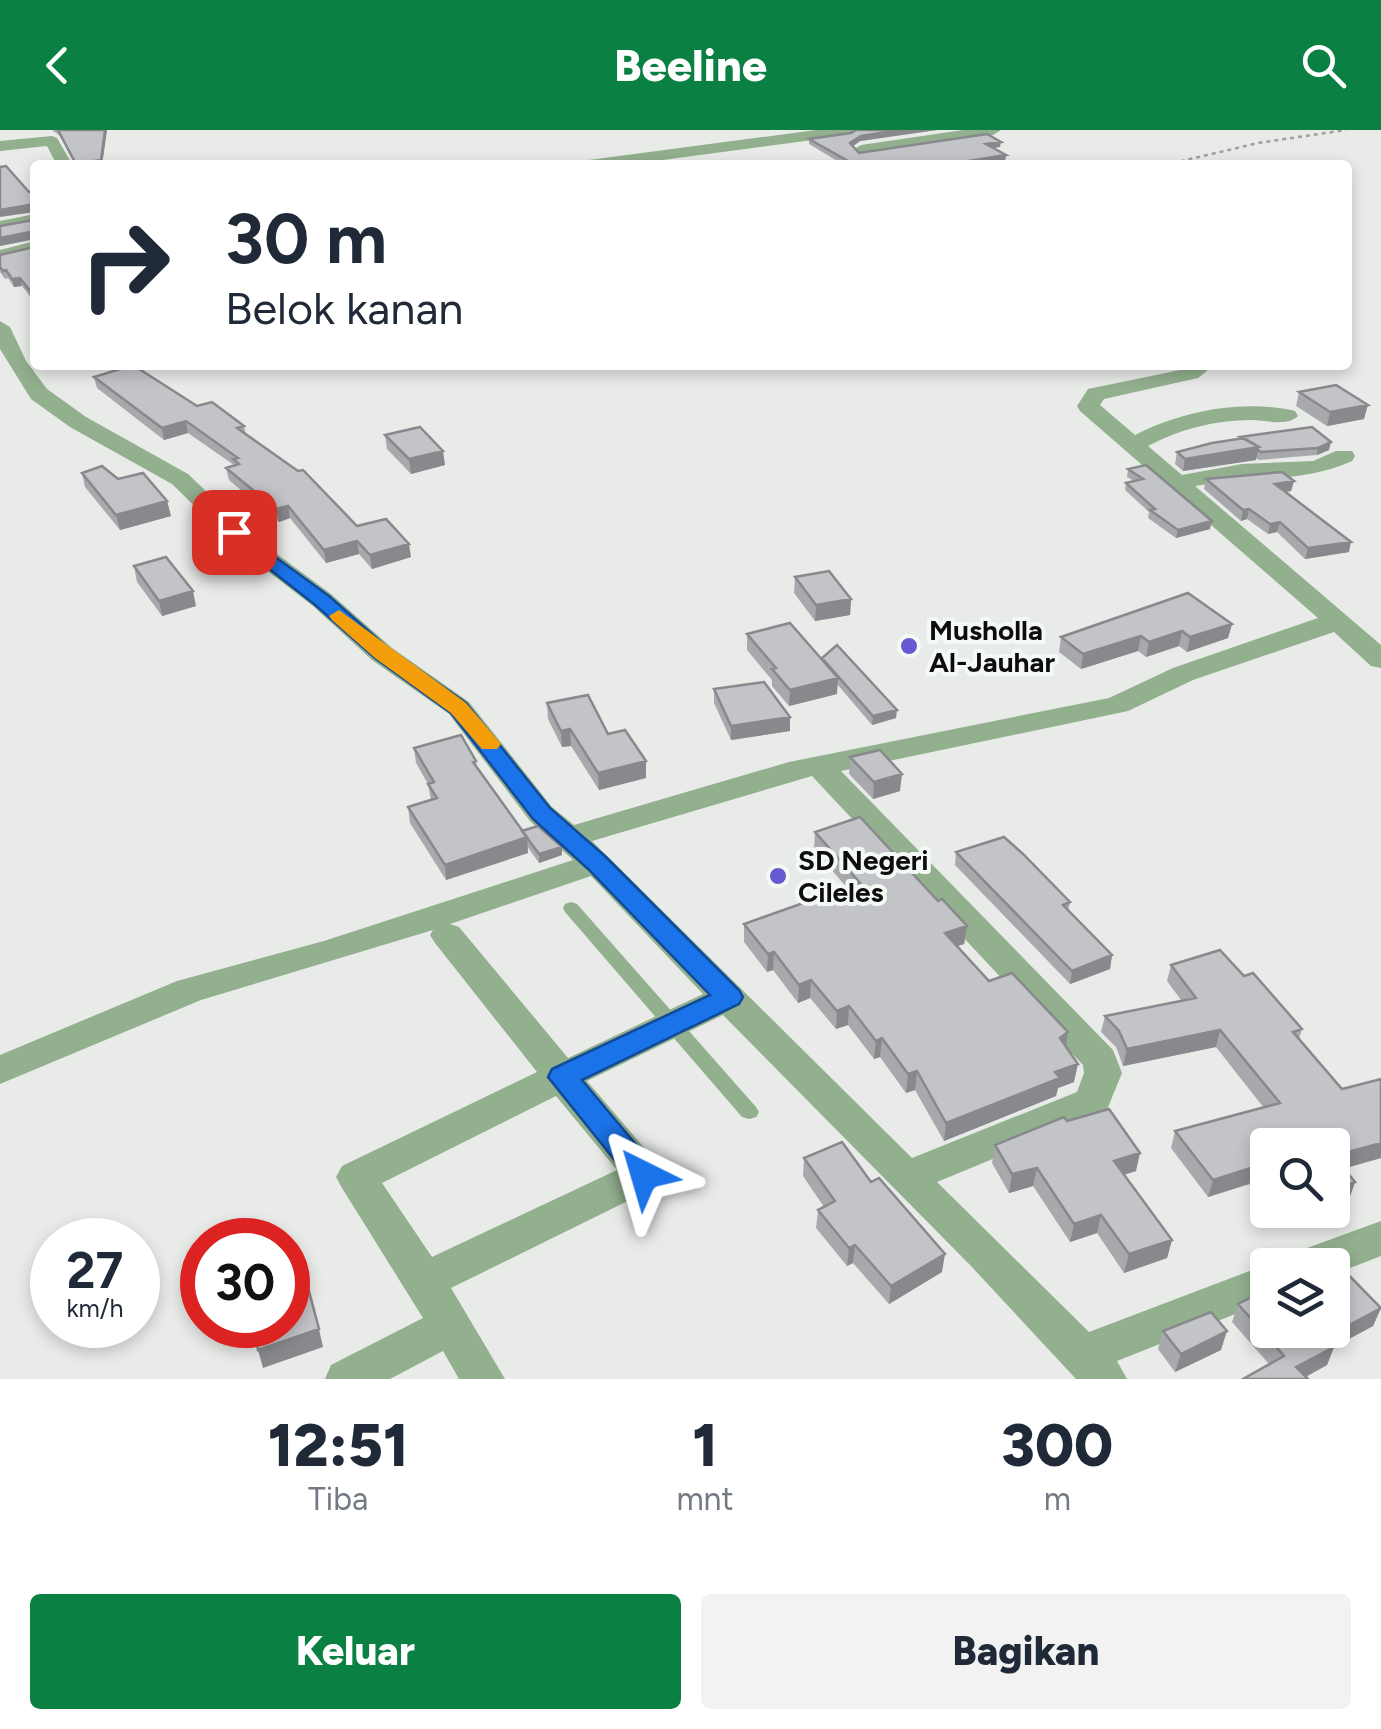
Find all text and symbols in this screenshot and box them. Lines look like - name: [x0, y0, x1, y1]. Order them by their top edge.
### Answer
- icon: back: [30, 38, 85, 93]
- text: Beeline: [614, 38, 767, 92]
- icon: search: [1296, 38, 1351, 93]
- text: 30 m: [225, 196, 387, 281]
- icon: right: [60, 200, 190, 330]
- text: Belok kanan: [225, 281, 463, 335]
- pin: [192, 490, 277, 575]
- icon: arrive: [207, 505, 262, 560]
- place label: Musholla Al-Jauhar: [929, 613, 1055, 679]
- marker: Musholla Al-Jauhar: [898, 635, 920, 657]
- place label: SD Negeri Cileles: [798, 843, 929, 909]
- marker: SD Negeri Cileles: [767, 865, 789, 887]
- position arrow: [592, 1123, 696, 1227]
- map controls: [1250, 1128, 1350, 1348]
- button: search: [1250, 1128, 1350, 1228]
- speed limit sign: 30: [180, 1218, 310, 1348]
- text: 27: [67, 1240, 123, 1301]
- button: layers: [1250, 1248, 1350, 1348]
- text: km/h: [66, 1293, 124, 1323]
- text: 12:51: [268, 1409, 409, 1481]
- text: 1: [692, 1409, 718, 1481]
- text: 300: [1001, 1409, 1113, 1481]
- text: Tiba: [308, 1480, 368, 1518]
- text: mnt: [676, 1480, 734, 1518]
- text: m: [1044, 1480, 1071, 1518]
- button: Keluar: [30, 1594, 681, 1709]
- button: Bagikan: [701, 1594, 1351, 1709]

